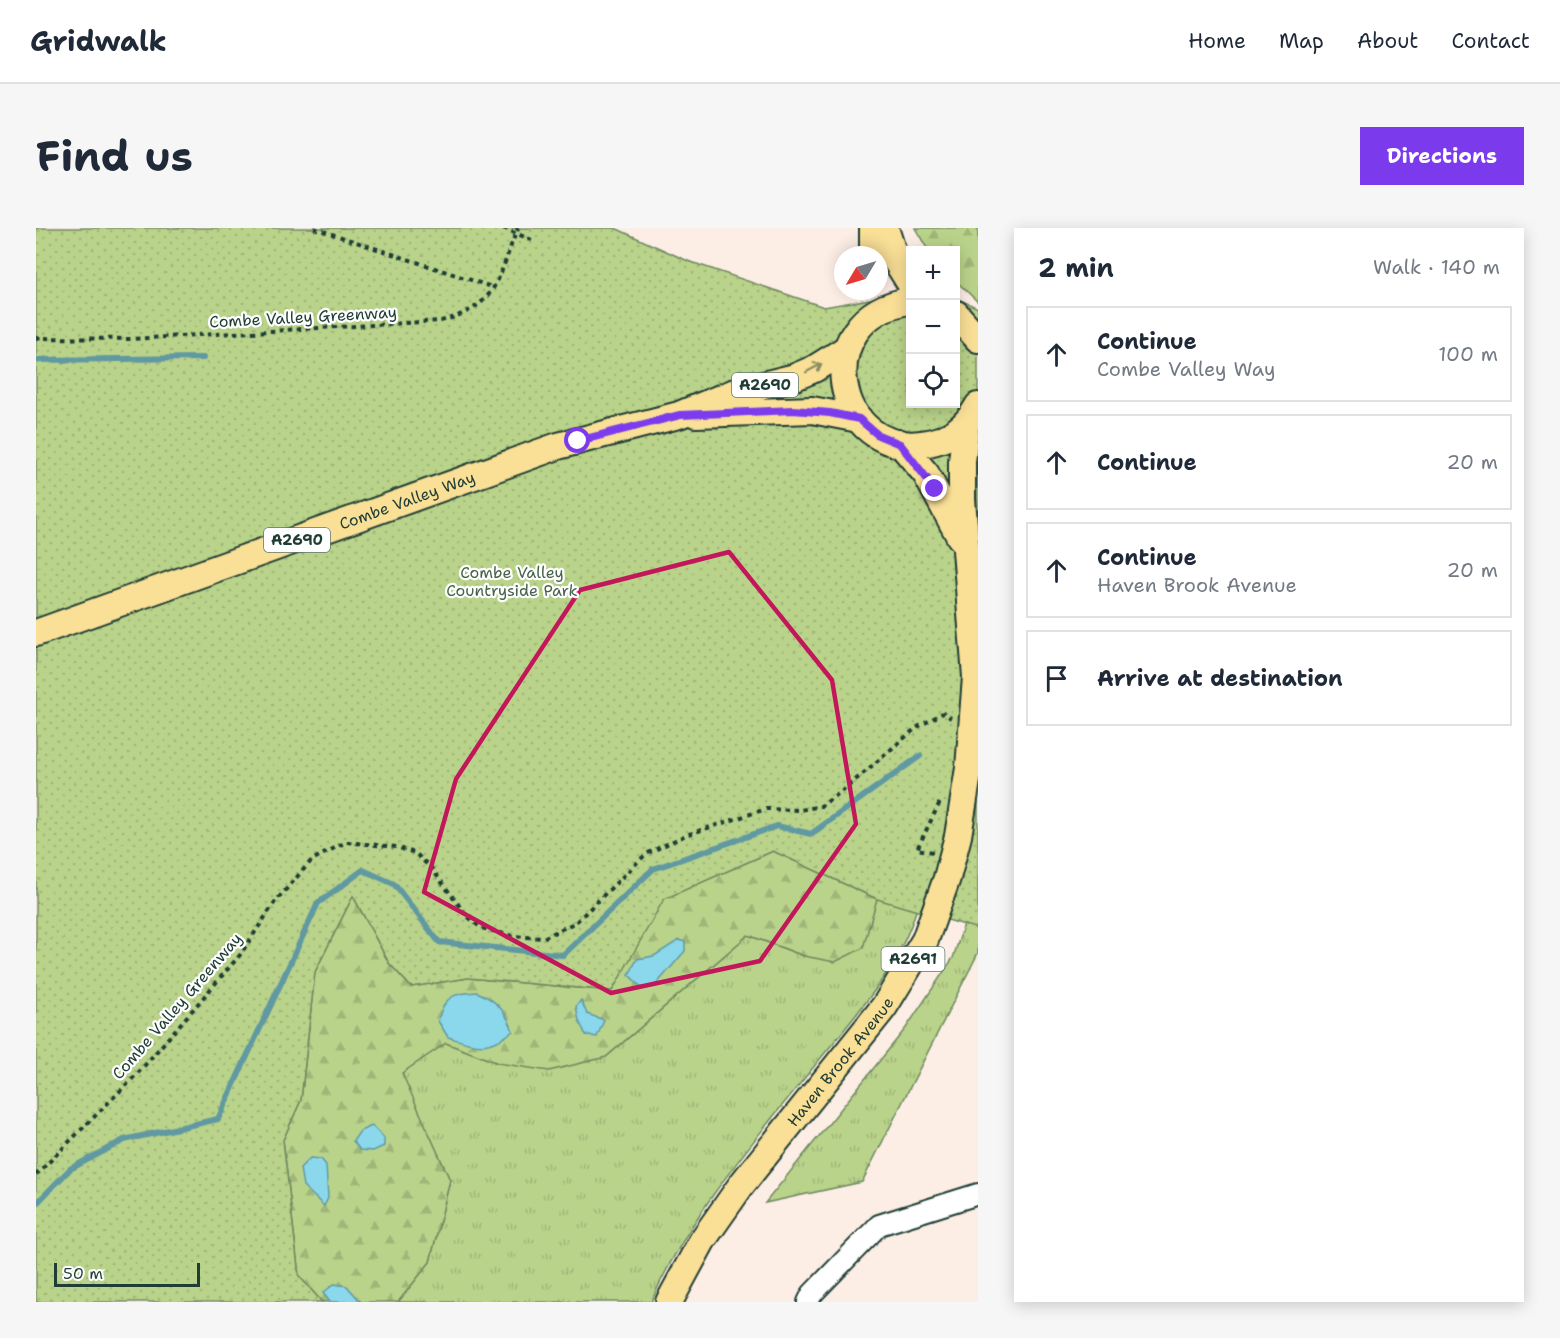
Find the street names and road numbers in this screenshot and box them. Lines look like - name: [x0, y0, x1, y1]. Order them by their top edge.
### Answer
- street label: Combe Valley Greenway: [209, 302, 397, 332]
- road number: A2690: [732, 373, 798, 397]
- street label: Combe Valley Way: [336, 466, 478, 534]
- road number: A2690: [264, 528, 330, 552]
- street label: Combe Valley Greenway: [107, 928, 247, 1084]
- road number: A2691: [882, 947, 944, 971]
- street label: Haven Brook Avenue: [782, 993, 898, 1130]

